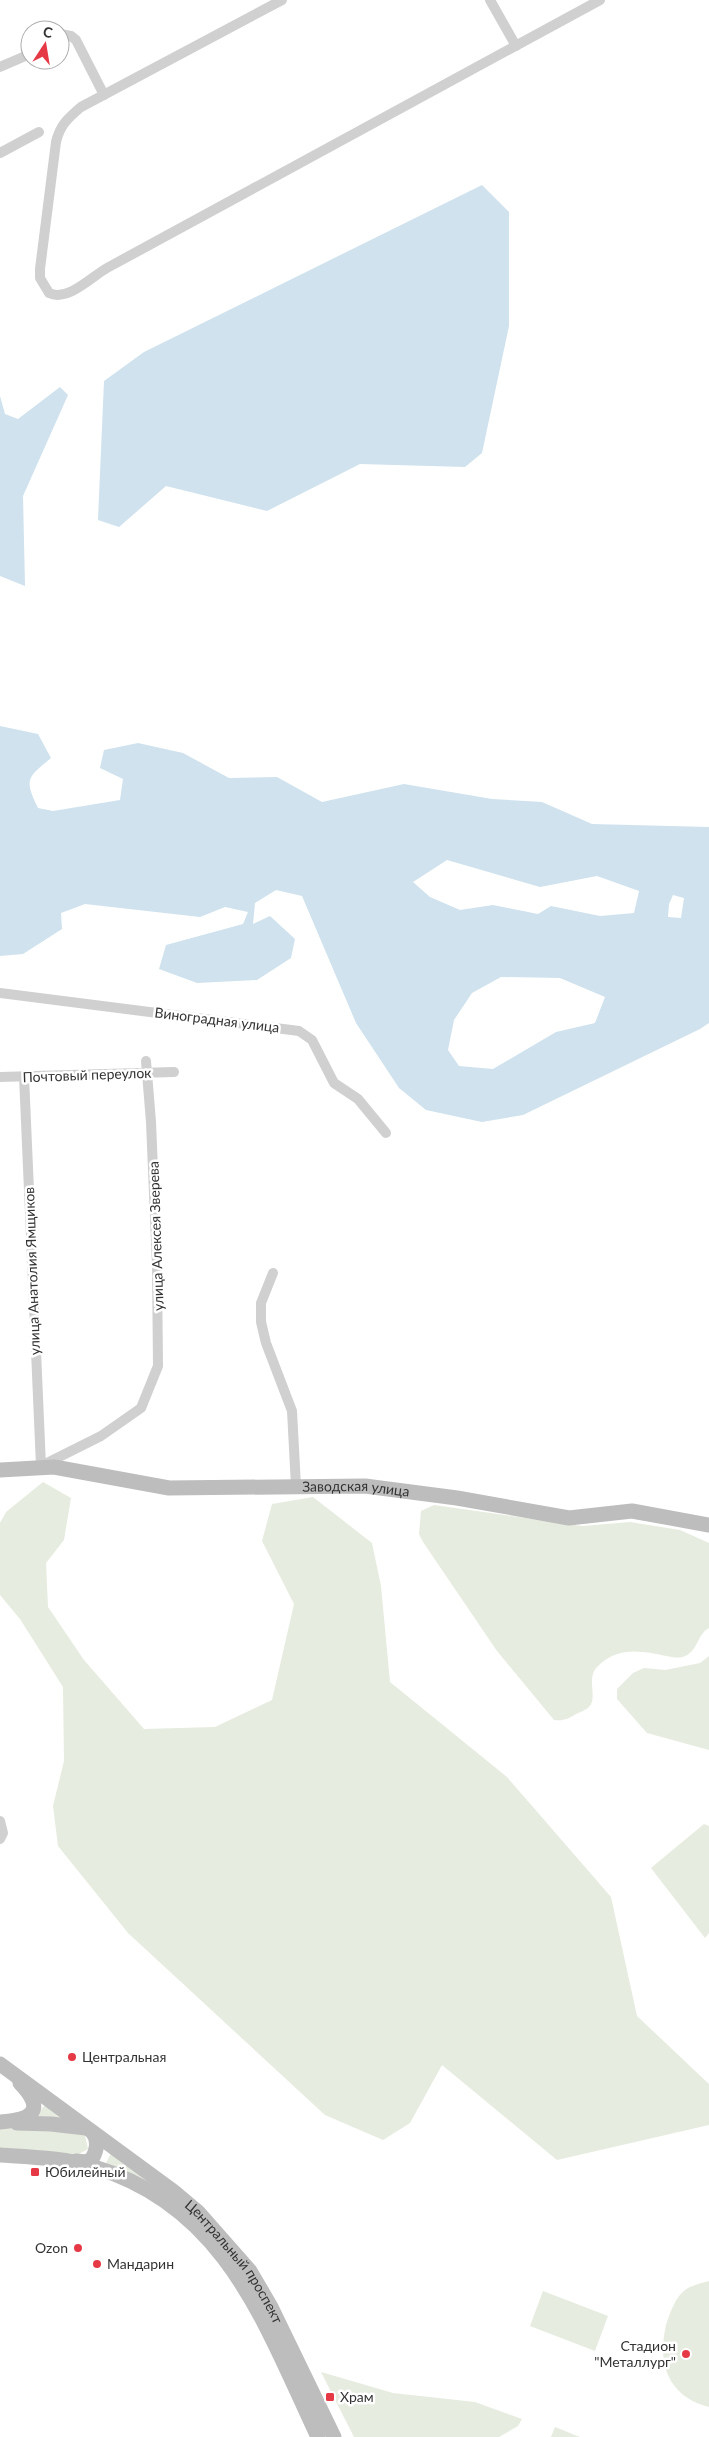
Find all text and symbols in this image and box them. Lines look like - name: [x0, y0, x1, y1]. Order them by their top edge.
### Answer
- north arrow: [20, 20, 70, 70]
- text: С: [42, 23, 55, 41]
- street label: Виноградная улица: [154, 1003, 280, 1036]
- street label: Почтовый переулок: [22, 1064, 152, 1085]
- street label: улица Алексея Зверева: [144, 1161, 167, 1311]
- street label: улица Анатолия Ямщиков: [20, 1187, 43, 1355]
- street label: Заводская улица: [302, 1477, 411, 1500]
- place label: Центральная: [82, 2048, 166, 2065]
- marker: Центральная: [66, 2051, 78, 2063]
- place label: Юбилейный: [45, 2163, 126, 2180]
- marker: Юбилейный: [29, 2166, 41, 2178]
- street label: Центральный проспект: [182, 2196, 287, 2326]
- place label: Ozon: [35, 2239, 68, 2256]
- marker: Ozon: [72, 2242, 84, 2254]
- place label: Мандарин: [107, 2255, 174, 2272]
- marker: Мандарин: [91, 2258, 103, 2270]
- place label: Стадион "Металлург": [594, 2337, 676, 2370]
- marker: Стадион "Металлург": [680, 2348, 692, 2360]
- place label: Храм: [340, 2388, 374, 2405]
- marker: Храм: [324, 2391, 336, 2403]

